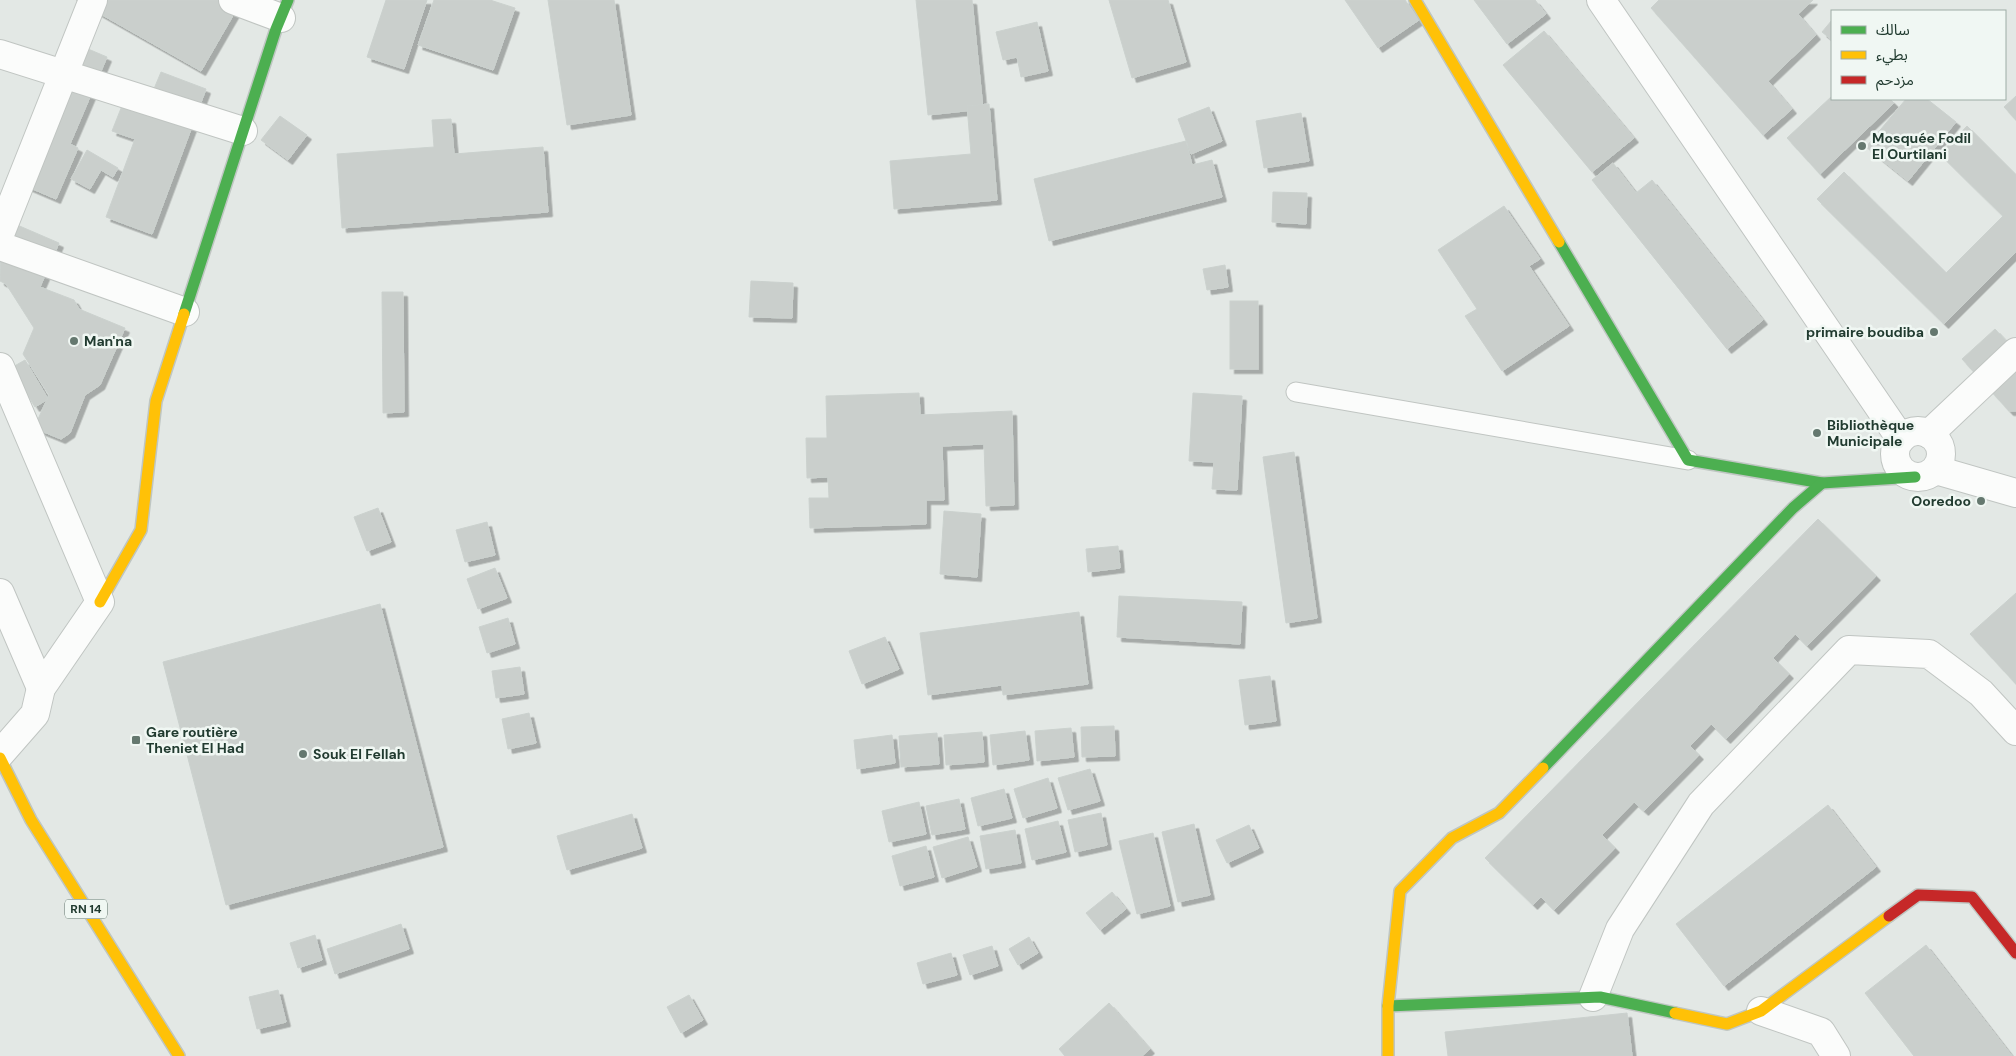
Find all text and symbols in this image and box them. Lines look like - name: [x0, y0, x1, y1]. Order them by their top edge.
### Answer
- legend: [1831, 10, 2006, 100]
- text: سالك: [1876, 20, 1910, 40]
- text: بطيء: [1876, 45, 1908, 66]
- text: مزدحم: [1876, 70, 1914, 91]
- place label: Mosquée Fodil El Ourtilani: [1872, 129, 1971, 163]
- marker: Mosquée Fodil El Ourtilani: [1856, 140, 1868, 152]
- place label: primaire boudiba: [1806, 323, 1924, 341]
- marker: primaire boudiba: [1928, 326, 1940, 338]
- place label: Man'na: [84, 332, 132, 350]
- marker: Man'na: [68, 335, 80, 347]
- place label: Bibliothèque Municipale: [1827, 416, 1914, 450]
- marker: Bibliothèque Municipale: [1811, 427, 1823, 439]
- place label: Ooredoo: [1911, 492, 1971, 510]
- marker: Ooredoo: [1975, 495, 1987, 507]
- place label: Gare routière Theniet El Had: [146, 723, 244, 757]
- marker: Gare routière Theniet El Had: [130, 734, 142, 746]
- place label: Souk El Fellah: [313, 745, 405, 763]
- marker: Souk El Fellah: [297, 748, 309, 760]
- road number: RN 14: [65, 900, 107, 919]

